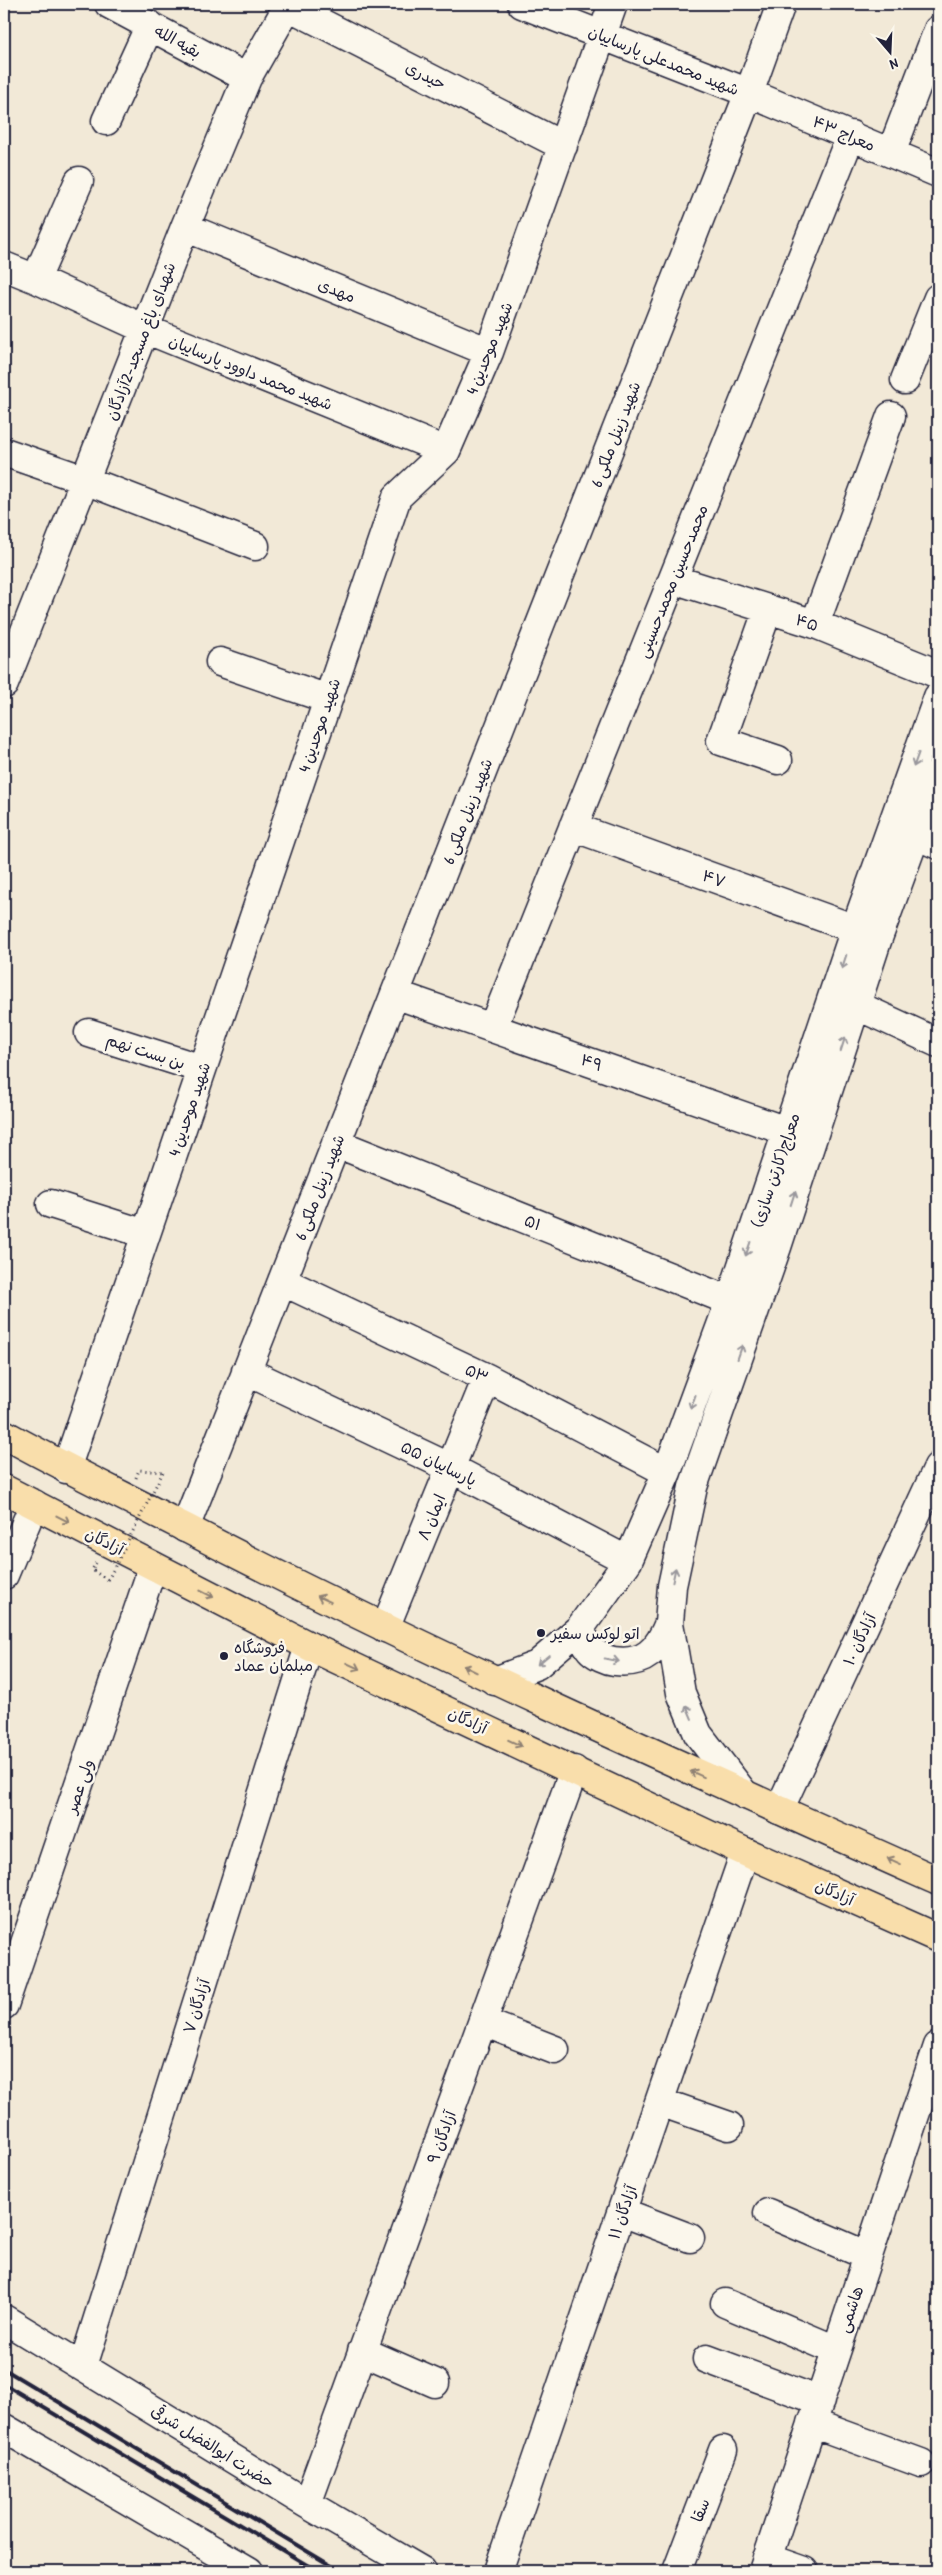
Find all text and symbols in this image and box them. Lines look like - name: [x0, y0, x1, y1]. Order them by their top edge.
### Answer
- street label: بقیه الله: [151, 19, 205, 63]
- street label: شهید محمدعلی پارساییان: [585, 20, 743, 100]
- north arrow: [864, 28, 914, 78]
- text: N: [887, 55, 901, 75]
- street label: حیدری: [402, 56, 450, 94]
- street label: معراج ۴۳: [809, 110, 879, 156]
- street label: شهدای‌ باغ مسجد-2آزادگان: [100, 259, 181, 424]
- street label: مهدی: [315, 273, 359, 307]
- street label: 4 شهید موحدین: [460, 298, 518, 398]
- street label: شهید محمد داوود پارساییان: [166, 329, 336, 415]
- street label: 6 شهید زینل ملکی: [585, 378, 645, 490]
- street label: محمدحسین محمدحسینی: [631, 501, 713, 661]
- street label: ۴۵: [793, 608, 821, 636]
- street label: 4 شهید موحدین: [293, 675, 345, 775]
- one-way arrow: [911, 751, 920, 767]
- street label: 6 شهید زینل ملکی: [437, 755, 497, 867]
- street label: ۴۷: [699, 864, 729, 892]
- one-way arrow: [839, 954, 849, 970]
- street label: بن بست نهم: [103, 1028, 188, 1076]
- one-way arrow: [839, 1037, 848, 1052]
- street label: ۴۹: [578, 1048, 606, 1076]
- street label: 4 شهید موحدین: [163, 1059, 215, 1159]
- street label: معراج(کارتن سازی): [745, 1110, 805, 1230]
- street label: 6 شهید زینل ملکی: [289, 1131, 349, 1243]
- one-way arrow: [788, 1191, 798, 1207]
- street label: ۵۱: [521, 1209, 545, 1235]
- one-way arrow: [743, 1241, 752, 1256]
- one-way arrow: [736, 1345, 745, 1361]
- street label: ۵۳: [462, 1358, 492, 1388]
- one-way arrow: [688, 1394, 697, 1409]
- street label: پارساییان ۵۵: [397, 1435, 481, 1491]
- street label: ۸ ایمان: [411, 1491, 451, 1543]
- one-way arrow: [55, 1514, 70, 1524]
- street label: آزادگان: [82, 1522, 129, 1561]
- one-way arrow: [670, 1567, 679, 1583]
- one-way arrow: [199, 1590, 214, 1599]
- one-way arrow: [317, 1594, 332, 1603]
- street label: ۱۰ آزادگان: [837, 1608, 881, 1669]
- place label: اتو لوکس سفیر: [549, 1622, 640, 1644]
- marker: اتو لوکس سفیر: [535, 1627, 547, 1639]
- place label: فروشگاه مبلمان عماد: [234, 1636, 313, 1676]
- marker: فروشگاه مبلمان عماد: [218, 1650, 230, 1662]
- one-way arrow: [537, 1654, 550, 1665]
- one-way arrow: [604, 1656, 620, 1665]
- one-way arrow: [345, 1661, 360, 1671]
- one-way arrow: [463, 1664, 478, 1674]
- street label: آزادگان: [445, 1701, 492, 1739]
- one-way arrow: [683, 1705, 693, 1720]
- one-way arrow: [508, 1738, 523, 1748]
- street label: ولی عصر: [59, 1756, 99, 1818]
- one-way arrow: [690, 1768, 705, 1778]
- one-way arrow: [887, 1856, 902, 1866]
- street label: آزادگان: [812, 1874, 859, 1911]
- street label: ۷ آزادگان: [177, 1975, 215, 2036]
- street label: ۹ آزادگان: [421, 2107, 461, 2166]
- street label: ۱۱ آزادگان: [602, 2181, 642, 2242]
- street label: هاشمی: [832, 2283, 868, 2335]
- street label: حضرت ابوالفضل شرقی: [147, 2399, 279, 2493]
- street label: سقا: [685, 2495, 715, 2525]

